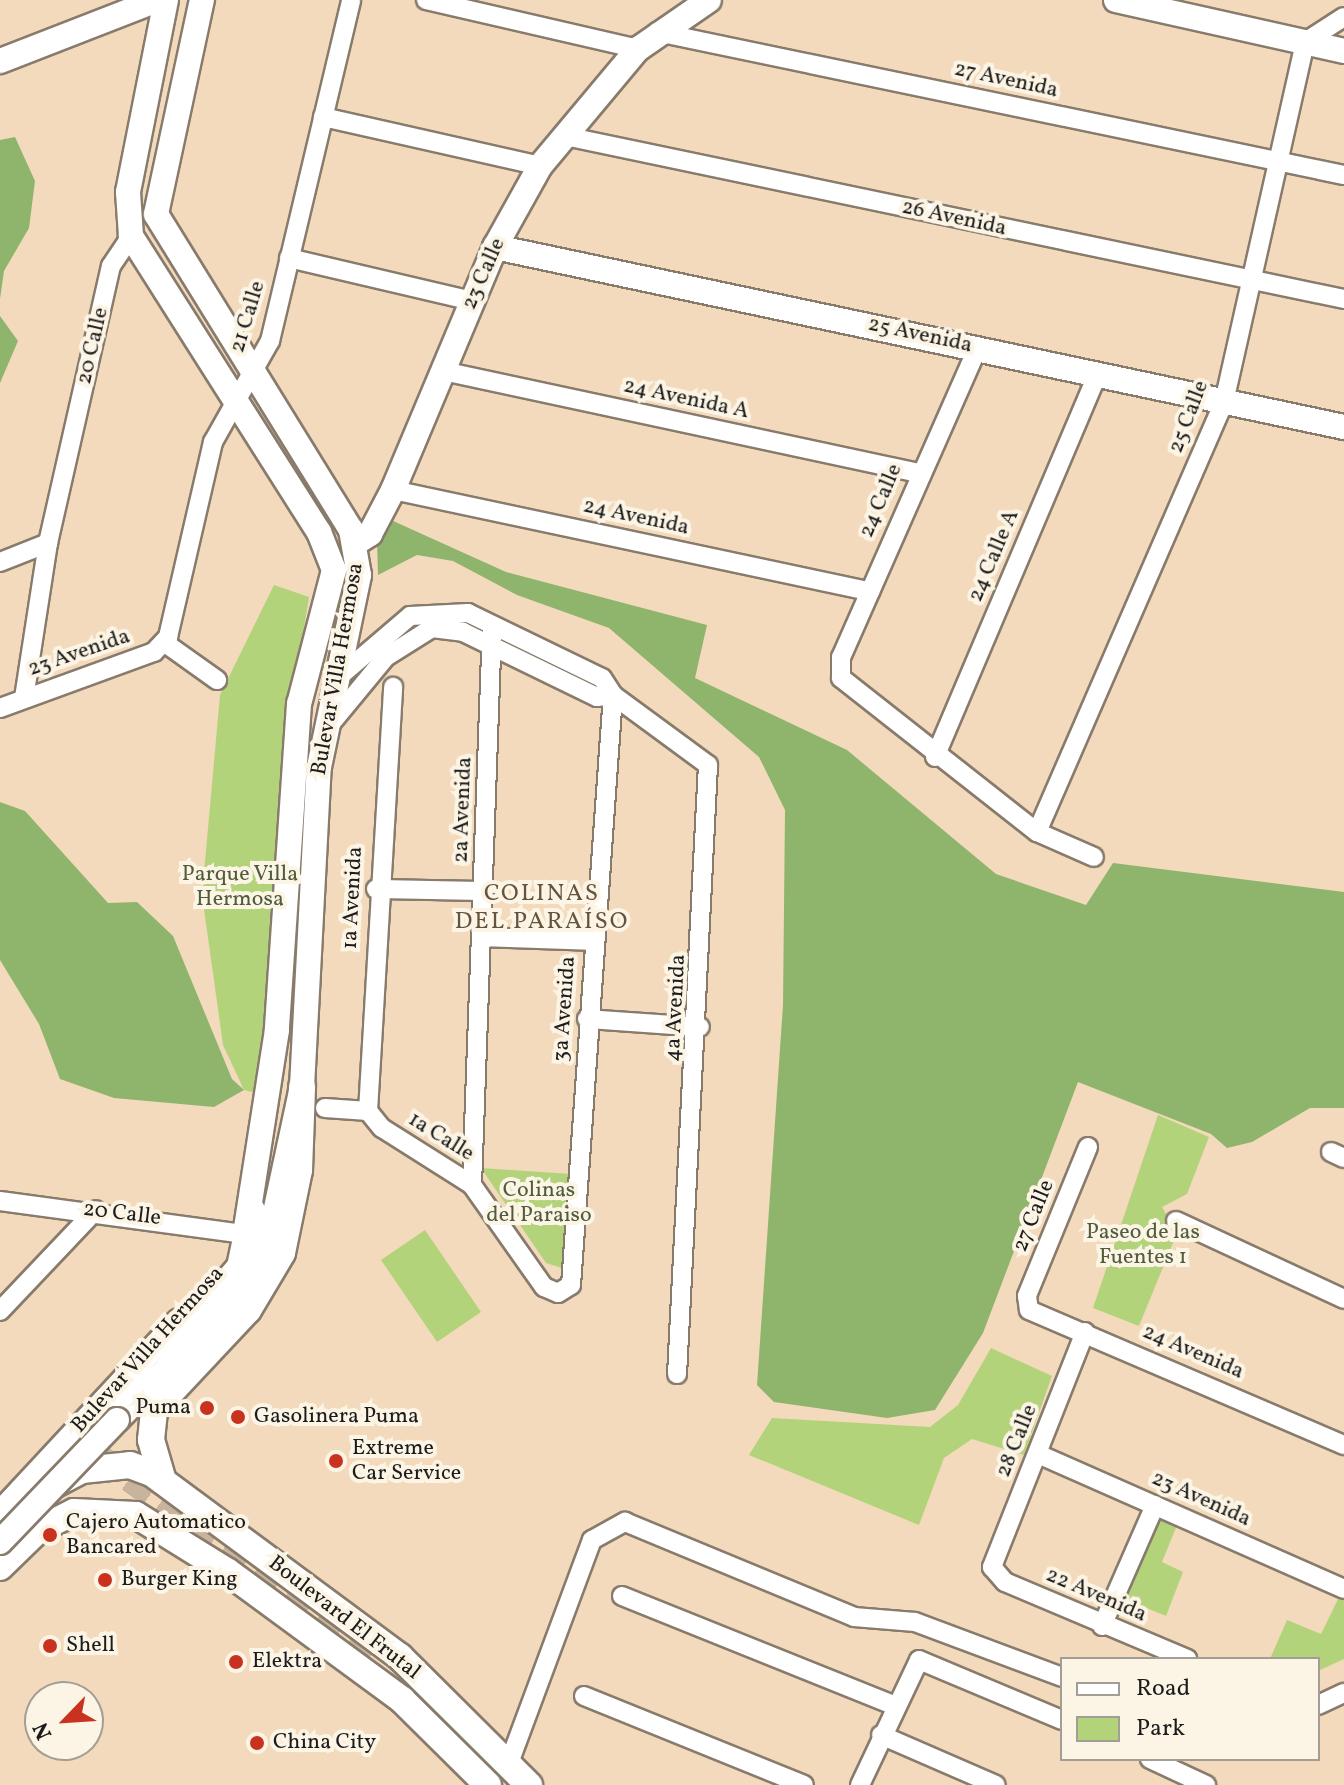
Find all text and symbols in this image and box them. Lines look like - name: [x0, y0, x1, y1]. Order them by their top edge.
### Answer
- street label: 27 Avenida: [952, 56, 1060, 104]
- street label: 26 Avenida: [899, 194, 1009, 242]
- street label: 23 Calle: [457, 234, 511, 314]
- street label: 21 Calle: [225, 278, 271, 356]
- street label: 20 Calle: [71, 305, 115, 387]
- street label: 25 Avenida: [865, 311, 975, 359]
- street label: 24 Avenida A: [621, 373, 751, 425]
- street label: 25 Calle: [1163, 377, 1215, 457]
- street label: 24 Calle: [854, 460, 908, 542]
- street label: 24 Avenida: [581, 493, 691, 541]
- street label: 24 Calle A: [963, 506, 1025, 606]
- street label: Bulevar Villa Hermosa: [306, 560, 370, 778]
- street label: 23 Avenida: [25, 623, 133, 683]
- street label: 2a Avenida: [448, 756, 478, 864]
- street label: 1a Avenida: [337, 846, 369, 950]
- park label: Parque Villa Hermosa: [182, 861, 298, 912]
- district label: COLINAS DEL PARAÍSO: [455, 881, 629, 937]
- street label: 4a Avenida: [660, 954, 692, 1062]
- street label: 3a Avenida: [548, 955, 582, 1063]
- street label: 1a Calle: [403, 1107, 479, 1167]
- street label: 27 Calle: [1008, 1176, 1060, 1256]
- park label: Colinas del Paraiso: [486, 1177, 592, 1228]
- street label: 20 Calle: [82, 1196, 162, 1232]
- park label: Paseo de las Fuentes 1: [1086, 1219, 1200, 1270]
- street label: Bulevar Villa Hermosa: [66, 1261, 230, 1439]
- street label: 24 Avenida: [1138, 1319, 1248, 1385]
- place label: Puma: [135, 1395, 191, 1421]
- marker: Puma: [198, 1399, 216, 1417]
- street label: 28 Calle: [990, 1401, 1044, 1481]
- place label: Gasolinera Puma: [254, 1404, 419, 1430]
- marker: Gasolinera Puma: [229, 1408, 247, 1426]
- place label: Extreme Car Service: [352, 1435, 461, 1486]
- marker: Extreme Car Service: [327, 1452, 345, 1470]
- street label: 23 Avenida: [1147, 1465, 1255, 1533]
- place label: Cajero Automatico Bancared: [66, 1509, 246, 1560]
- marker: Cajero Automatico Bancared: [41, 1526, 59, 1544]
- street label: Boulevard El Frutal: [263, 1550, 425, 1686]
- street label: 22 Avenida: [1042, 1562, 1150, 1628]
- place label: Burger King: [121, 1567, 238, 1593]
- marker: Burger King: [96, 1571, 114, 1589]
- place label: Shell: [66, 1633, 115, 1659]
- marker: Shell: [41, 1637, 59, 1655]
- place label: Elektra: [252, 1649, 322, 1675]
- marker: Elektra: [227, 1653, 245, 1671]
- legend: [1060, 1657, 1320, 1761]
- text: Road: [1136, 1672, 1190, 1706]
- north arrow: [24, 1681, 104, 1761]
- text: Park: [1136, 1712, 1185, 1746]
- text: N: [26, 1717, 61, 1744]
- place label: China City: [273, 1730, 376, 1756]
- marker: China City: [248, 1734, 266, 1752]

